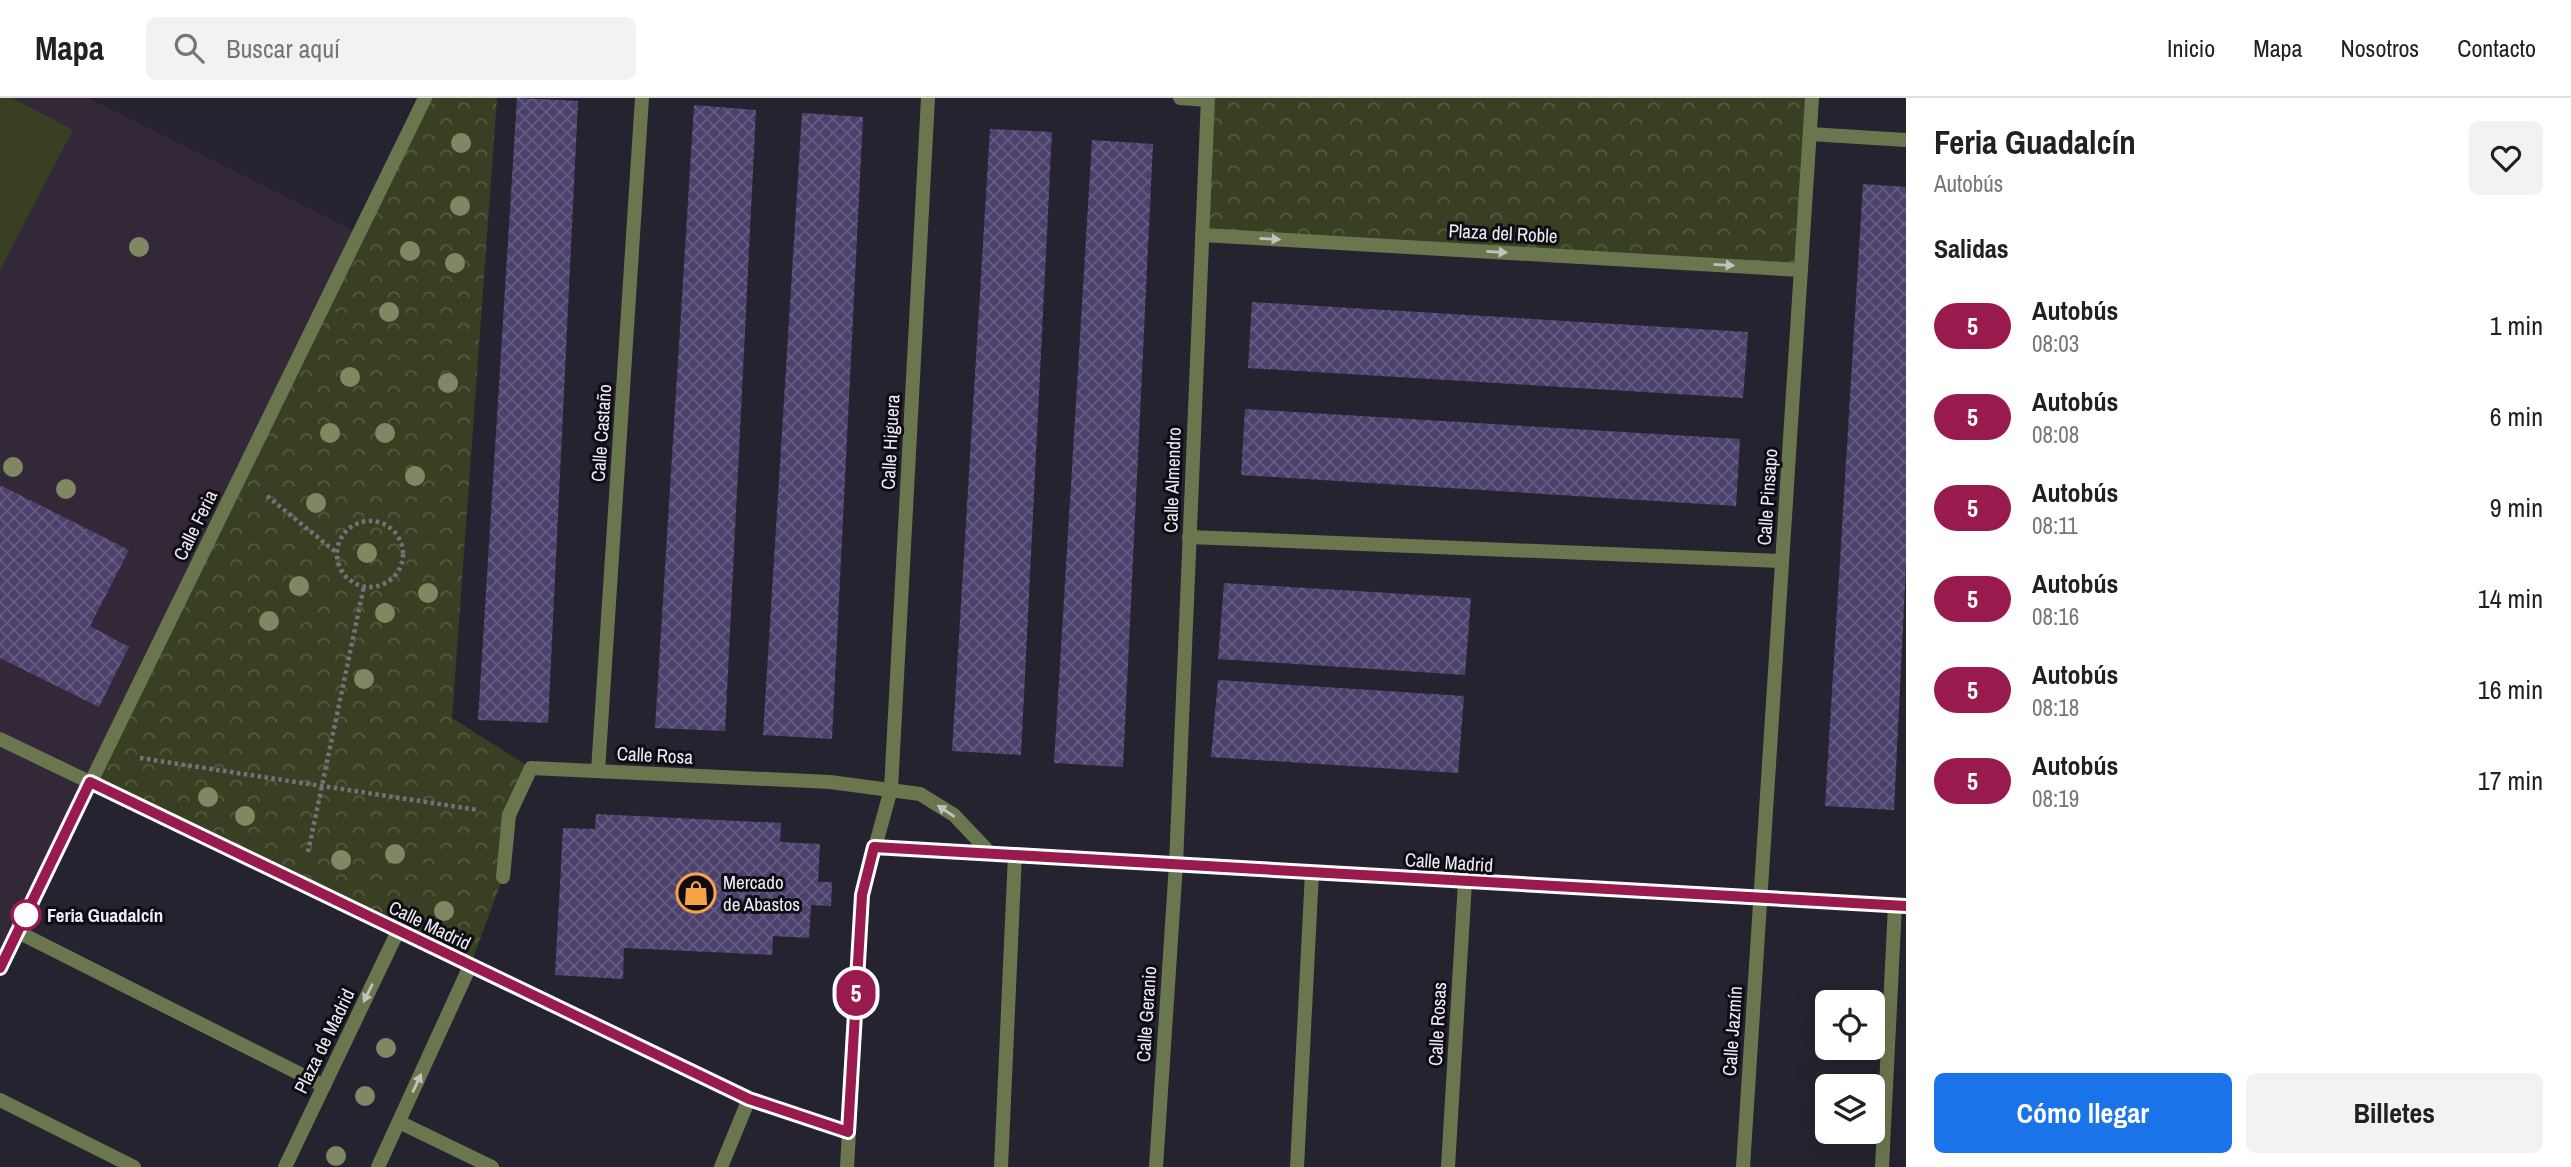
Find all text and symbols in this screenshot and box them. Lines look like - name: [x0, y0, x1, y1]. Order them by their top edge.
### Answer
- search box: [146, 17, 636, 80]
- text: Mapa: [35, 26, 104, 70]
- icon: search: [170, 29, 208, 67]
- text: Buscar aquí: [226, 31, 340, 66]
- text: Inicio: [2167, 32, 2215, 64]
- text: Mapa: [2253, 32, 2302, 64]
- text: Nosotros: [2340, 32, 2419, 64]
- text: Contacto: [2457, 32, 2536, 64]
- text: Feria Guadalcín: [1934, 120, 2136, 164]
- button: heart: [2469, 121, 2543, 195]
- text: Autobús: [1934, 168, 2003, 199]
- street label: Plaza del Roble: [1448, 217, 1558, 249]
- text: Salidas: [1934, 231, 2009, 266]
- one-way arrow: [1259, 234, 1281, 245]
- one-way arrow: [1487, 247, 1509, 258]
- one-way arrow: [1714, 260, 1736, 271]
- text: Autobús: [2032, 293, 2118, 328]
- text: 1 min: [2490, 308, 2543, 343]
- text: 5: [1967, 310, 1978, 342]
- text: 08:03: [2032, 328, 2079, 359]
- street label: Calle Castaño: [585, 383, 617, 483]
- text: Autobús: [2032, 384, 2118, 419]
- street label: Calle Higuera: [875, 393, 905, 490]
- text: 6 min: [2490, 399, 2543, 434]
- text: 5: [1967, 401, 1978, 433]
- text: 08:08: [2032, 419, 2079, 450]
- street label: Calle Almendro: [1157, 427, 1187, 533]
- street label: Calle Pinsapo: [1751, 448, 1783, 546]
- text: Autobús: [2032, 475, 2118, 510]
- street label: Calle Feria: [167, 485, 223, 565]
- text: 9 min: [2490, 490, 2543, 525]
- text: 5: [1967, 492, 1978, 524]
- text: 08:11: [2032, 510, 2078, 541]
- text: Autobús: [2032, 566, 2118, 601]
- text: 14 min: [2478, 581, 2543, 616]
- text: 5: [1967, 583, 1978, 615]
- text: 08:16: [2032, 601, 2079, 632]
- text: Autobús: [2032, 657, 2118, 692]
- text: 16 min: [2478, 672, 2543, 707]
- text: 5: [1967, 674, 1978, 706]
- text: 08:18: [2032, 692, 2079, 723]
- street label: Calle Rosa: [616, 740, 694, 770]
- text: Autobús: [2032, 748, 2118, 783]
- text: 17 min: [2478, 763, 2543, 798]
- text: 5: [1967, 765, 1978, 797]
- text: 08:19: [2032, 783, 2079, 814]
- one-way arrow: [937, 804, 955, 818]
- street label: Calle Madrid: [1404, 846, 1494, 878]
- place label: Mercado de Abastos: [723, 869, 800, 917]
- shop icon: Mercado de Abastos: [675, 872, 717, 914]
- street label: Calle Madrid: [385, 894, 475, 956]
- marker: Feria Guadalcín: [11, 900, 41, 930]
- place label: Feria Guadalcín: [47, 902, 163, 928]
- street label: Calle Geranio: [1130, 965, 1162, 1063]
- line badge: 5: [833, 970, 879, 1016]
- text: 5: [851, 977, 861, 1009]
- street label: Calle Rosas: [1422, 981, 1452, 1067]
- one-way arrow: [363, 983, 374, 1003]
- street label: Plaza de Madrid: [287, 984, 361, 1098]
- street label: Calle Jazmín: [1716, 985, 1748, 1077]
- map controls: [1815, 990, 1885, 1144]
- button: locate: [1815, 990, 1885, 1060]
- one-way arrow: [412, 1072, 423, 1093]
- button: Cómo llegar: [1934, 1073, 2232, 1153]
- button: Billetes: [2246, 1073, 2543, 1153]
- button: layers: [1815, 1074, 1885, 1144]

